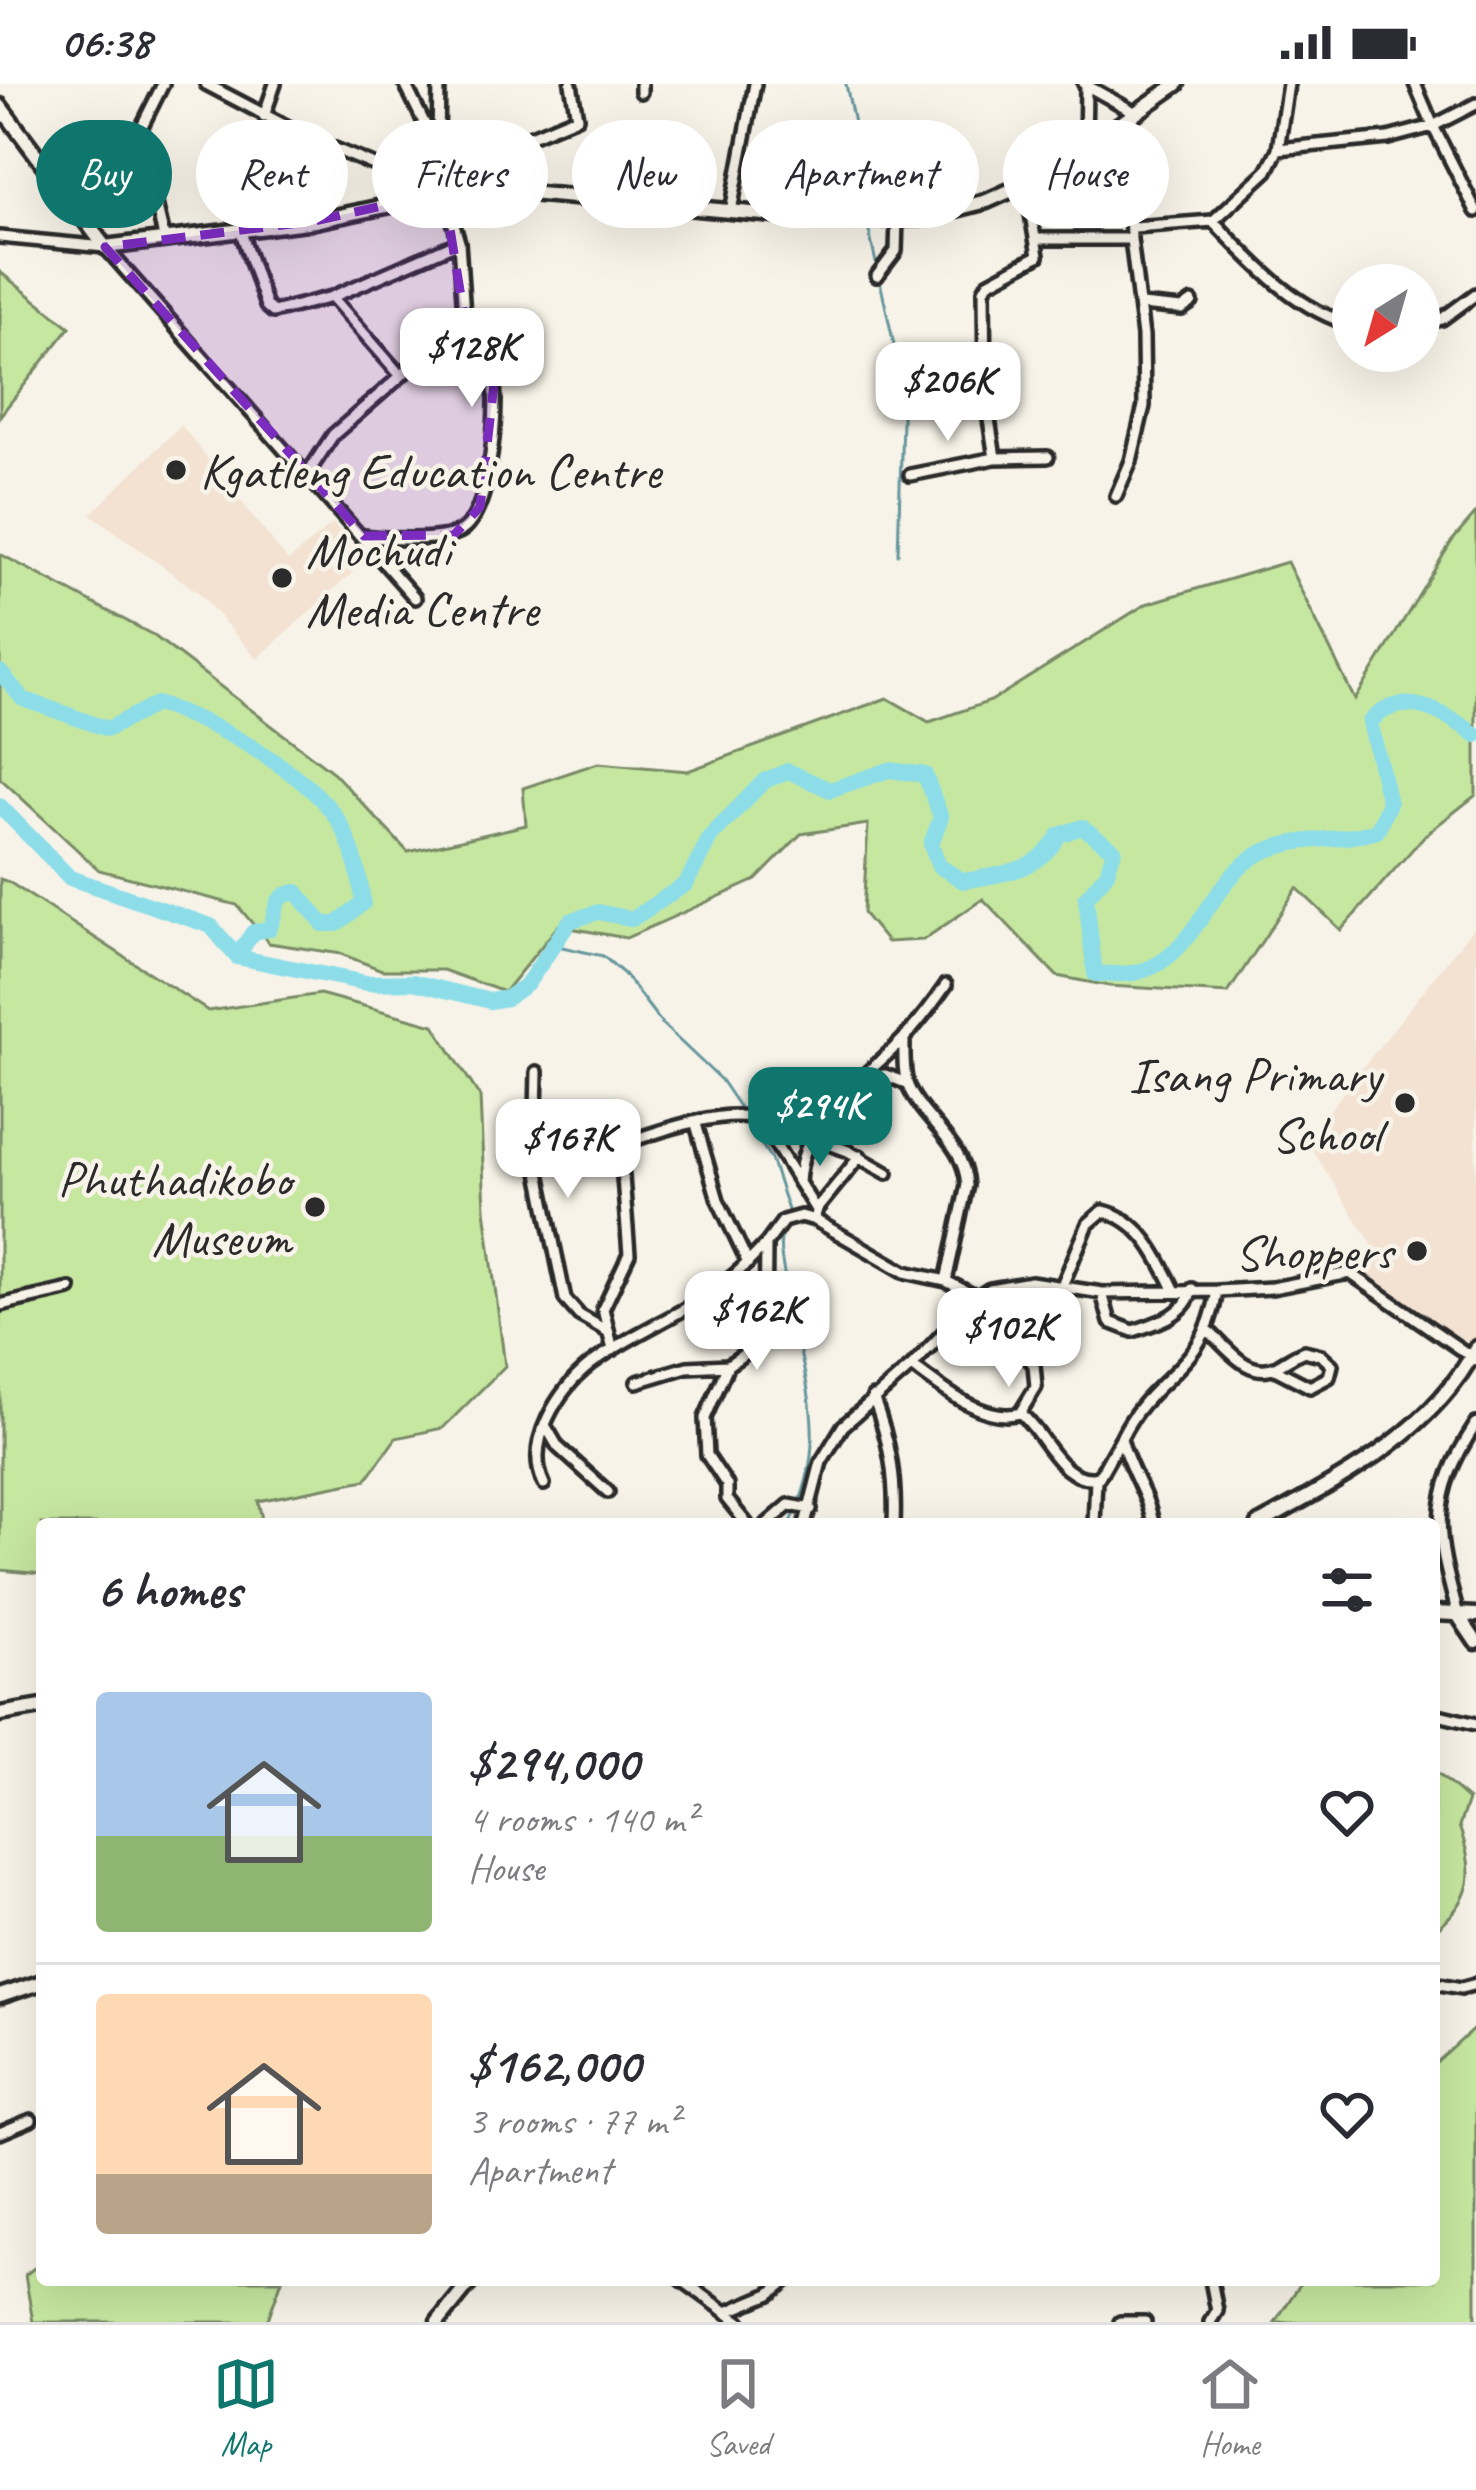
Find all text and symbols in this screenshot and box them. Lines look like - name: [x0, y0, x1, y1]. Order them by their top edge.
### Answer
- text: 06:38: [60, 14, 151, 71]
- chip: Buy: [36, 120, 172, 228]
- chip: Rent: [196, 120, 348, 228]
- chip: Filters: [372, 120, 548, 228]
- chip: New: [572, 120, 717, 228]
- chip: Apartment: [741, 120, 979, 228]
- chip: House: [1003, 120, 1169, 228]
- north arrow: [1332, 264, 1440, 372]
- map controls: [1332, 264, 1440, 372]
- pin: $128K: [388, 308, 556, 410]
- text: $128K: [427, 322, 517, 371]
- pin: $206K: [864, 342, 1032, 444]
- text: $206K: [903, 356, 993, 405]
- place label: Kgatleng Education Centre: [200, 439, 664, 503]
- marker: Kgatleng Education Centre: [163, 457, 189, 483]
- place label: Mochudi Media Centre: [306, 518, 541, 641]
- marker: Mochudi Media Centre: [269, 565, 295, 591]
- place label: Isang Primary School: [1129, 1043, 1389, 1166]
- pin: $294K: [736, 1067, 904, 1169]
- text: $294K: [775, 1081, 865, 1130]
- marker: Isang Primary School: [1392, 1090, 1418, 1116]
- pin: $167K: [484, 1099, 652, 1201]
- text: $167K: [523, 1113, 613, 1162]
- place label: Phuthadikobo Museum: [57, 1147, 296, 1270]
- marker: Phuthadikobo Museum: [302, 1194, 328, 1220]
- place label: Shoppers: [1235, 1220, 1397, 1284]
- marker: Shoppers: [1404, 1238, 1430, 1264]
- pin: $162K: [673, 1271, 841, 1373]
- text: $162K: [712, 1285, 802, 1334]
- pin: $102K: [925, 1288, 1093, 1390]
- text: $102K: [964, 1302, 1054, 1351]
- icon: filters: [1314, 1557, 1380, 1623]
- text: 6 homes: [96, 1558, 241, 1622]
- text: $294,000: [468, 1731, 638, 1795]
- icon: home: [192, 1740, 336, 1884]
- icon: heart: [1314, 1779, 1380, 1845]
- text: 4 rooms · 140 m²: [468, 1795, 696, 1844]
- text: House: [468, 1844, 544, 1893]
- text: $162,000: [468, 2033, 640, 2097]
- icon: home: [192, 2042, 336, 2186]
- icon: heart: [1314, 2081, 1380, 2147]
- text: 3 rooms · 77 m²: [468, 2097, 679, 2146]
- text: Apartment: [468, 2146, 611, 2195]
- tab: Map: [213, 2351, 279, 2465]
- tab: Saved: [705, 2351, 771, 2465]
- tab: Home: [1197, 2351, 1263, 2465]

